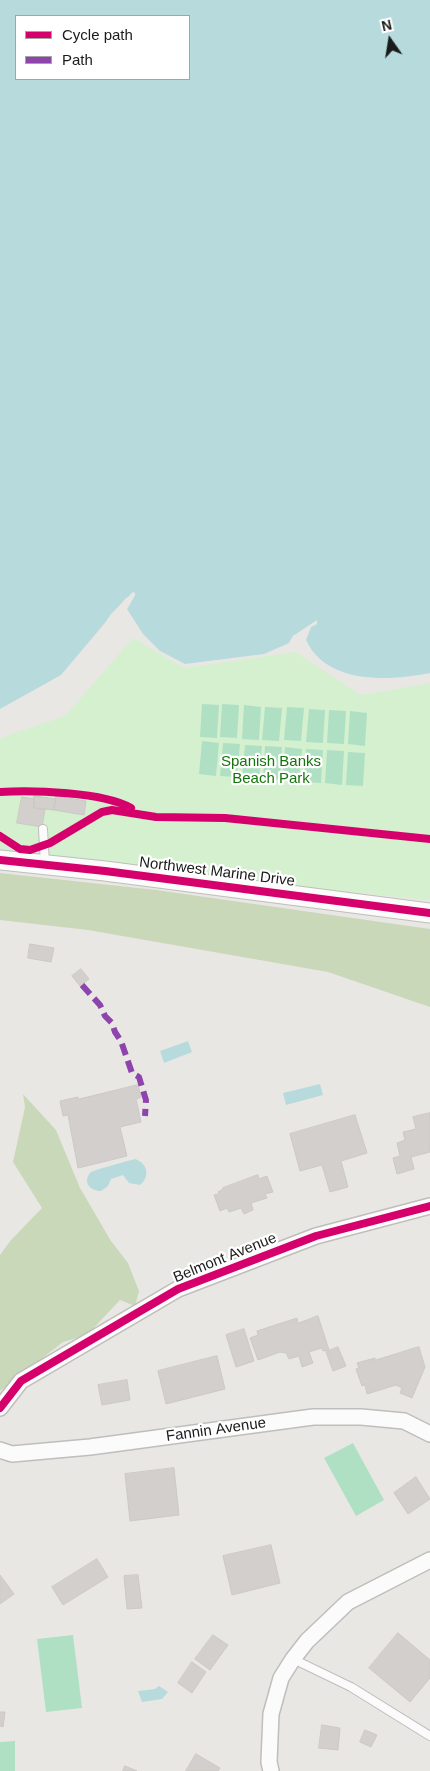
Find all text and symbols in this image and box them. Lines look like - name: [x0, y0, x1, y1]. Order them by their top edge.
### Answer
- legend: [15, 15, 190, 80]
- north arrow: [365, 15, 415, 65]
- text: N: [380, 16, 393, 34]
- text: Cycle path: [62, 26, 133, 43]
- text: Path: [62, 51, 93, 68]
- park label: Spanish Banks Beach Park: [221, 753, 321, 788]
- street label: Northwest Marine Drive: [138, 854, 296, 890]
- street label: Belmont Avenue: [171, 1229, 279, 1287]
- street label: Fannin Avenue: [165, 1414, 267, 1446]

